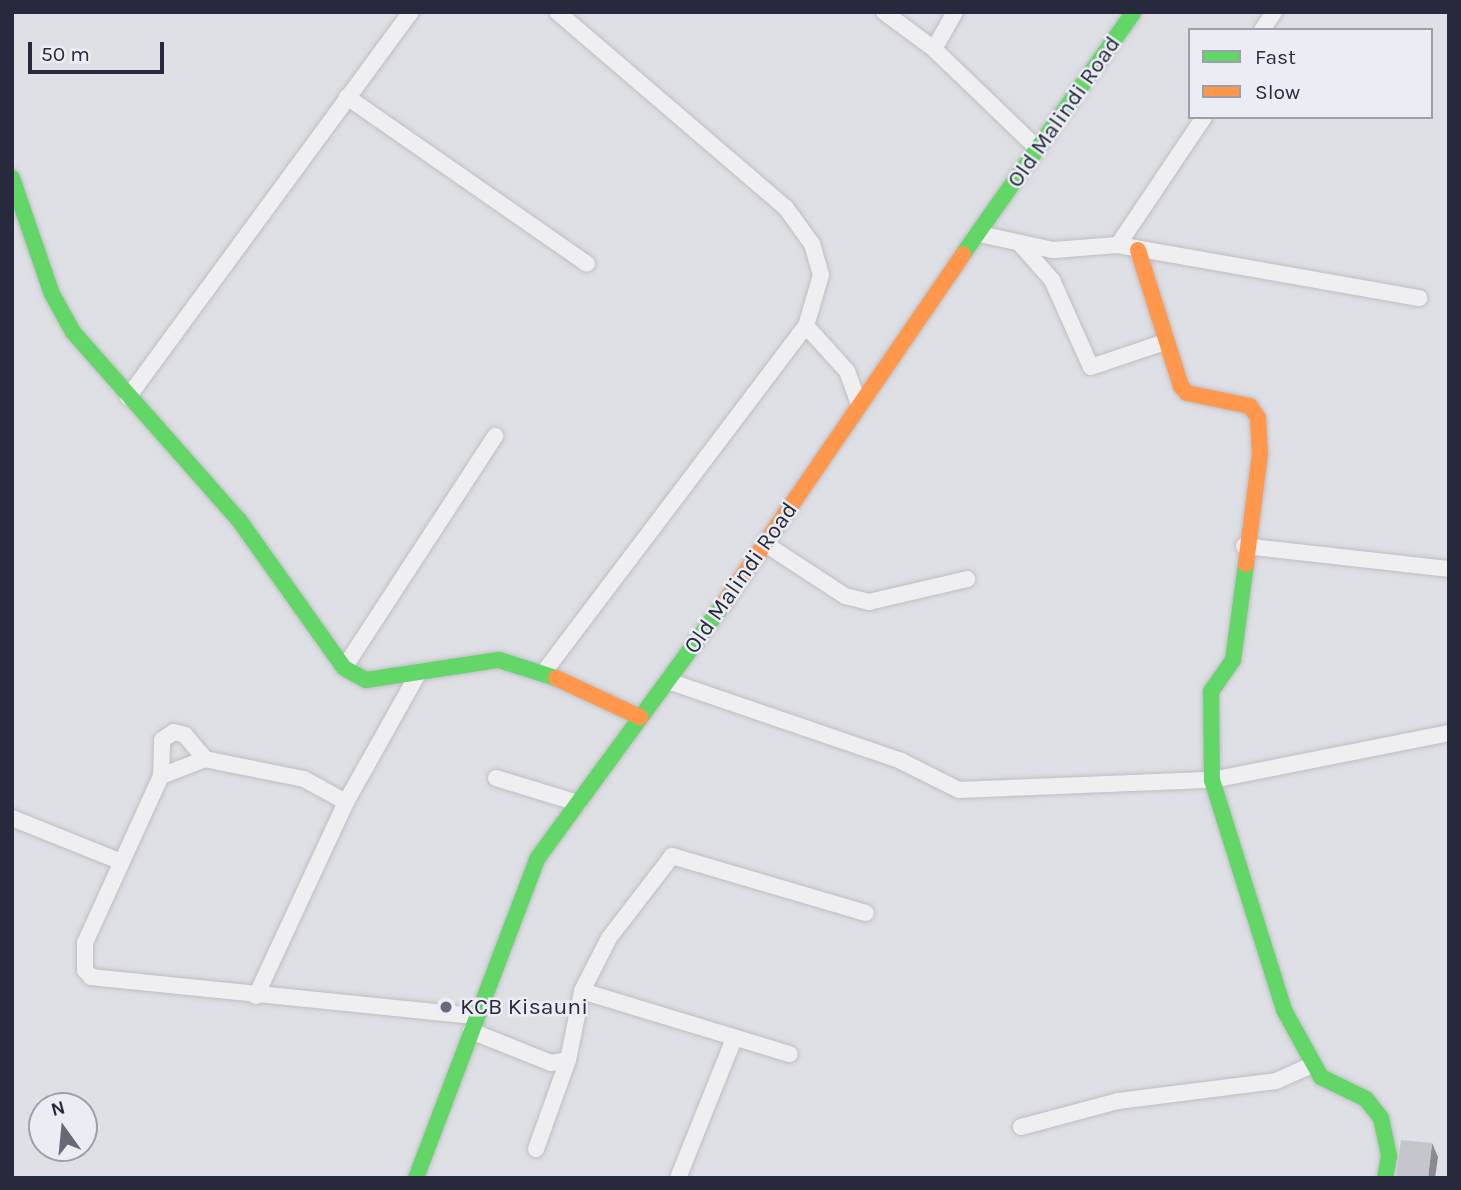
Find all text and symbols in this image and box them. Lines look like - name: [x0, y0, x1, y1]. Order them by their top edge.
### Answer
- scale bar: [32, 28, 168, 72]
- legend: [1188, 28, 1433, 119]
- street label: Old Malindi Road: [1001, 31, 1127, 193]
- text: 50 m: [41, 42, 90, 66]
- text: Fast: [1255, 45, 1296, 69]
- text: Slow: [1255, 80, 1300, 104]
- street label: Old Malindi Road: [678, 497, 804, 659]
- place label: KCB Kisauni: [460, 993, 588, 1021]
- marker: KCB Kisauni: [438, 999, 454, 1015]
- north arrow: [28, 1092, 98, 1162]
- text: N: [49, 1096, 68, 1121]

